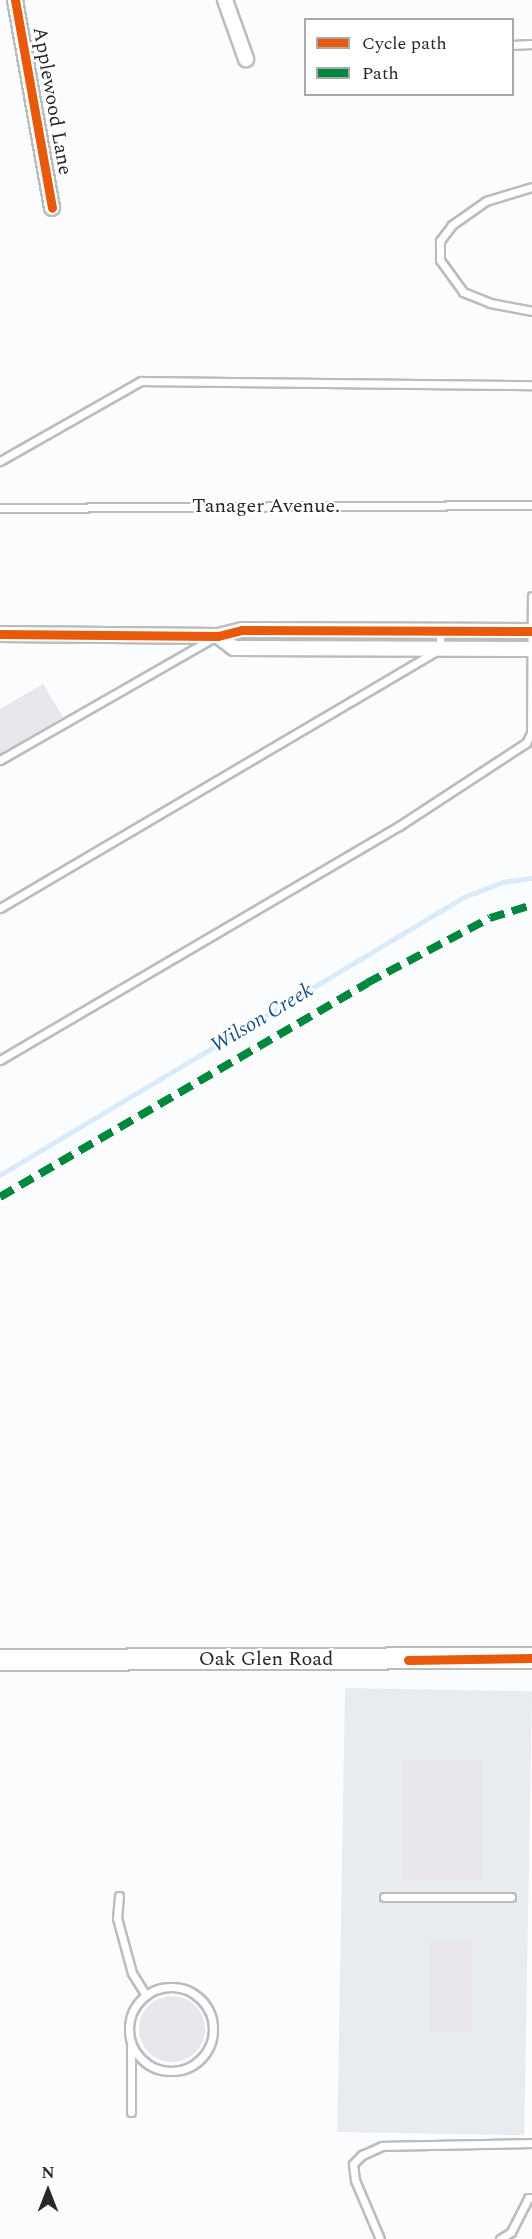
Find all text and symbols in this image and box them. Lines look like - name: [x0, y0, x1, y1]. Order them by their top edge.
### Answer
- legend: [304, 18, 514, 96]
- street label: Applewood Lane: [27, 25, 77, 177]
- text: Cycle path: [362, 30, 447, 57]
- text: Path: [362, 60, 399, 87]
- street label: Tanager Avenue.: [192, 494, 340, 518]
- water label: Wilson Creek: [206, 978, 318, 1058]
- street label: Oak Glen Road: [199, 1647, 333, 1671]
- north arrow: [18, 2161, 78, 2221]
- text: N: [41, 2161, 55, 2185]

